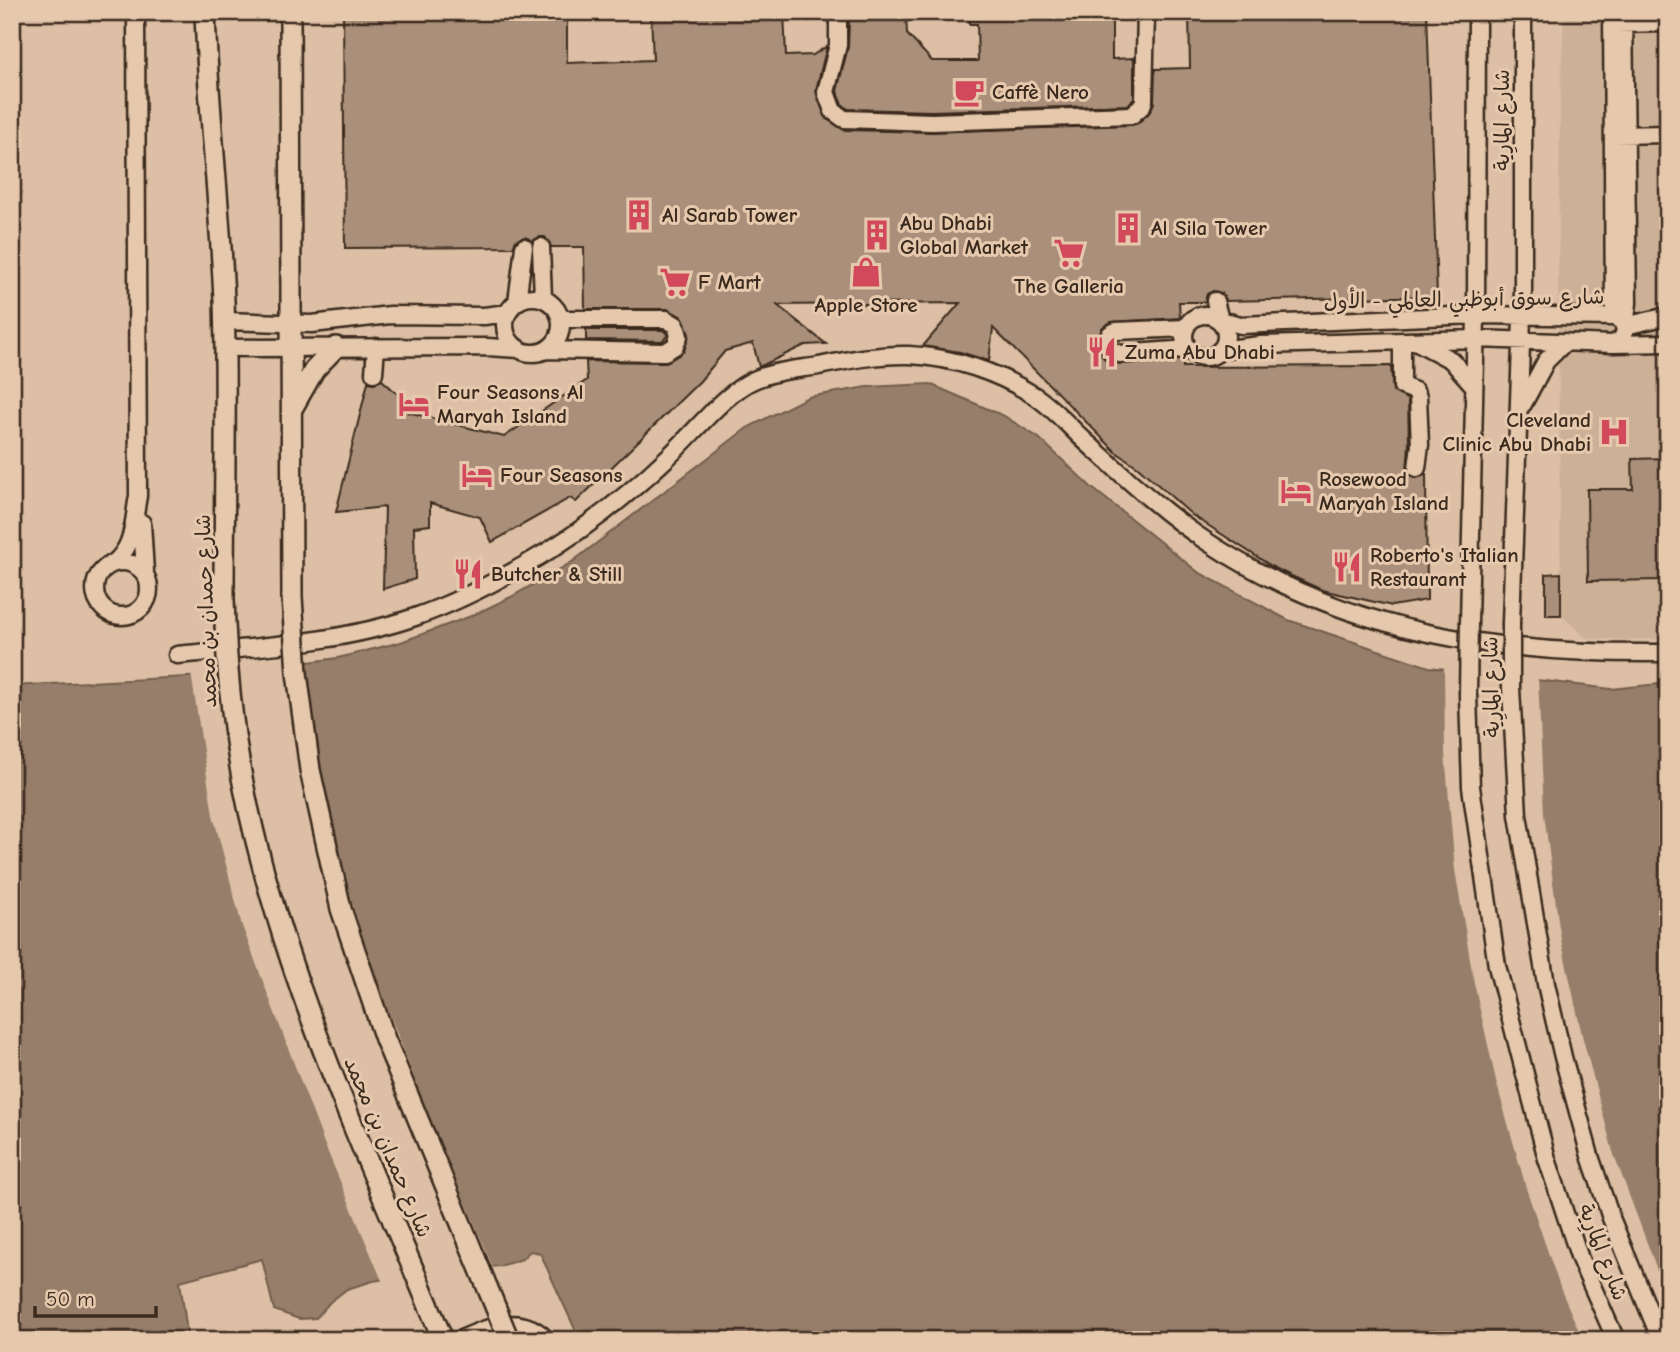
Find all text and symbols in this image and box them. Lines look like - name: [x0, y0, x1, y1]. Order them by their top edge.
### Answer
- street label: شارع المارِية: [1490, 69, 1518, 171]
- cafe icon: Caffè Nero: [952, 75, 986, 109]
- place label: Caffè Nero: [992, 80, 1089, 104]
- building icon: Al Sarab Tower: [622, 198, 656, 232]
- place label: Al Sarab Tower: [662, 203, 798, 227]
- place label: Abu Dhabi Global Market: [900, 211, 1029, 259]
- building icon: Al Sila Tower: [1111, 211, 1145, 245]
- place label: Al Sila Tower: [1151, 216, 1267, 240]
- building icon: Abu Dhabi Global Market: [860, 218, 894, 252]
- supermarket icon: The Galleria: [1052, 236, 1086, 270]
- shop icon: Apple Store: [849, 255, 883, 289]
- supermarket icon: F Mart: [658, 265, 692, 299]
- place label: F Mart: [698, 270, 762, 294]
- place label: The Galleria: [1014, 274, 1124, 298]
- street label: شارع سوق أبوظبي العالمي - الأول: [1323, 283, 1605, 320]
- place label: Apple Store: [814, 293, 918, 317]
- restaurant icon: Zuma Abu Dhabi: [1085, 335, 1119, 369]
- place label: Zuma Abu Dhabi: [1125, 340, 1275, 364]
- place label: Four Seasons Al Maryah Island: [437, 380, 583, 428]
- hotel icon: Four Seasons Al Maryah Island: [397, 387, 431, 421]
- place label: Cleveland Clinic Abu Dhabi: [1443, 408, 1591, 456]
- hospital icon: Cleveland Clinic Abu Dhabi: [1597, 415, 1631, 449]
- hotel icon: Four Seasons: [460, 458, 494, 492]
- place label: Four Seasons: [500, 463, 623, 487]
- place label: Rosewood Maryah Island: [1319, 467, 1449, 515]
- hotel icon: Rosewood Maryah Island: [1279, 474, 1313, 508]
- street label: شارع حمدان بن محمد: [191, 514, 224, 708]
- place label: Roberto's Italian Restaurant: [1370, 543, 1519, 591]
- restaurant icon: Roberto's Italian Restaurant: [1330, 550, 1364, 584]
- restaurant icon: Butcher & Still: [451, 557, 485, 591]
- place label: Butcher & Still: [491, 562, 622, 586]
- street label: شارع المارِية: [1478, 636, 1508, 738]
- street label: شارع حمدان بن محمد: [336, 1053, 437, 1242]
- street label: شارع المارِية: [1570, 1200, 1632, 1305]
- scale bar: [35, 1275, 156, 1319]
- text: 50 m: [46, 1287, 95, 1311]

